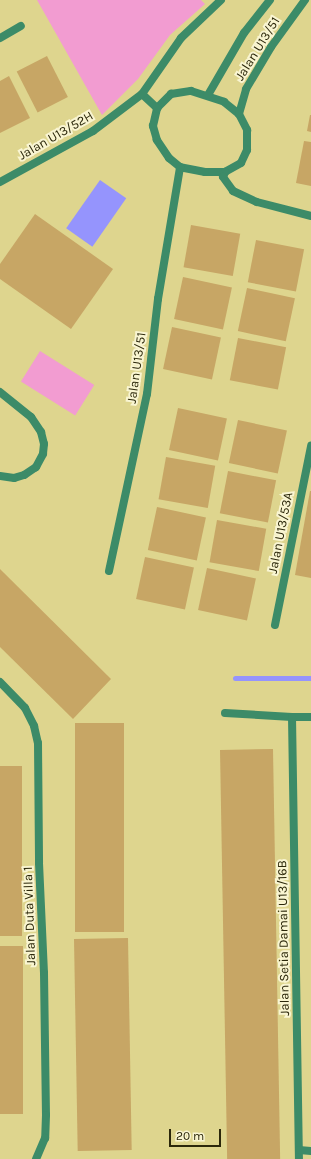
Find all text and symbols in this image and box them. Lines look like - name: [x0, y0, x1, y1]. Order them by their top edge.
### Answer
- street label: Jalan U13/51: [232, 14, 284, 84]
- street label: Jalan U13/52H: [16, 108, 96, 164]
- street label: Jalan U13/51: [124, 331, 150, 405]
- street label: Jalan U13/53A: [265, 491, 297, 575]
- street label: Jalan Setia Damai U13/16B: [275, 860, 293, 1016]
- street label: Jalan Duta Villa 1: [20, 866, 40, 966]
- scale bar: [171, 1121, 223, 1147]
- text: 20 m: [176, 1129, 204, 1143]

